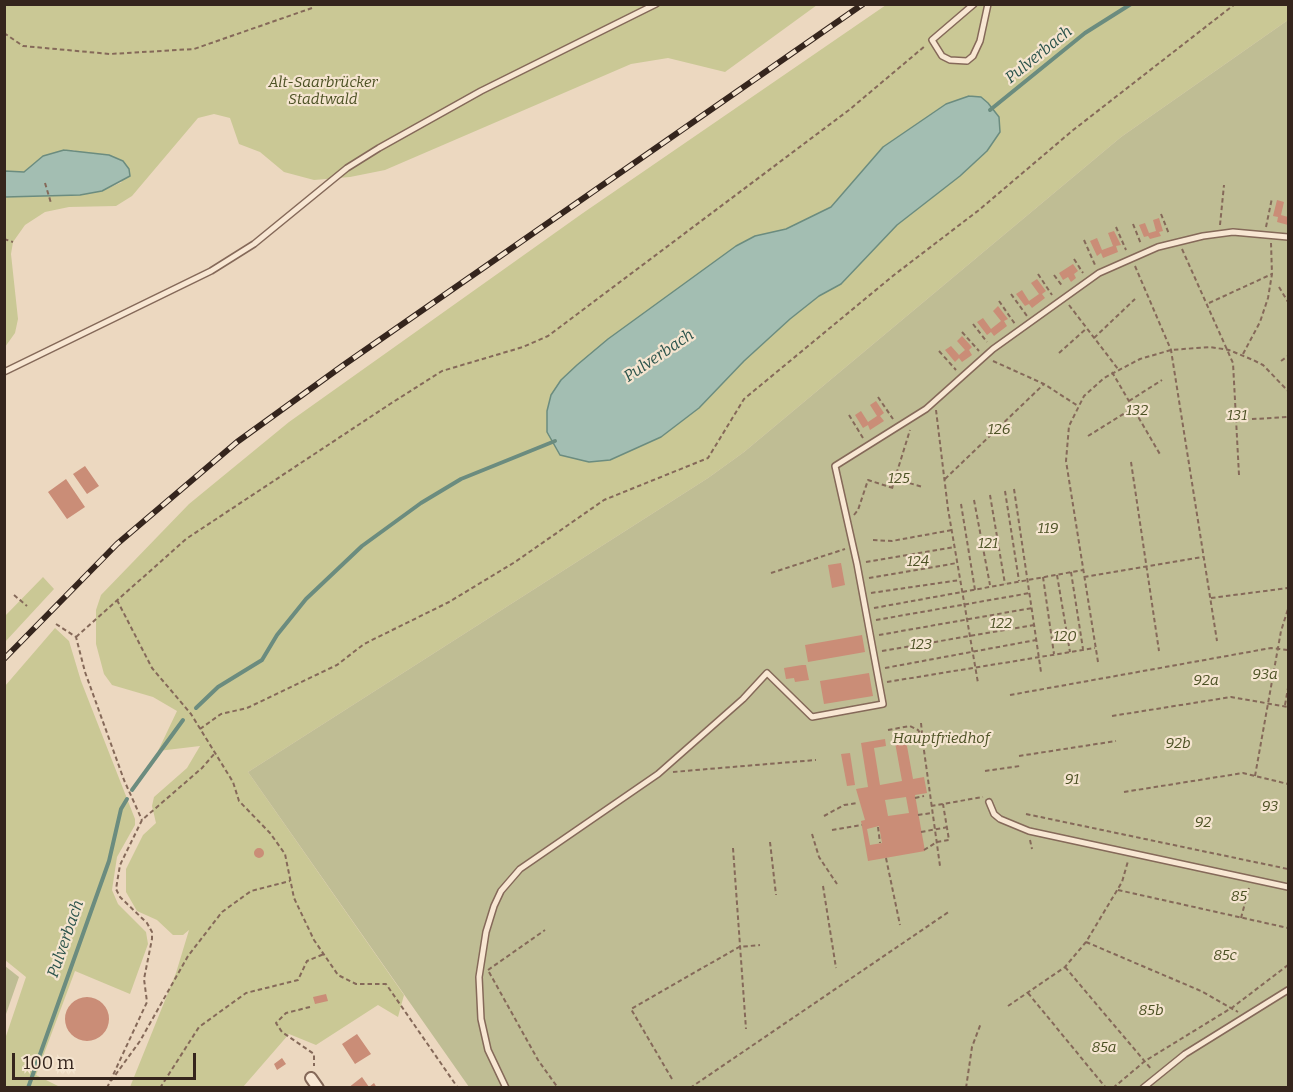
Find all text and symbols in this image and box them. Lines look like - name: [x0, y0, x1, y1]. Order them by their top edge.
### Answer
- water label: Pulverbach: [1002, 22, 1076, 88]
- park label: Alt-Saarbrücker Stadtwald: [268, 74, 378, 109]
- water label: Pulverbach: [620, 326, 698, 386]
- park label: 132: [1126, 402, 1148, 420]
- park label: 131: [1227, 407, 1247, 425]
- park label: 126: [988, 421, 1010, 439]
- park label: 125: [888, 470, 910, 488]
- park label: 119: [1038, 520, 1058, 538]
- park label: 121: [978, 535, 998, 553]
- park label: 124: [907, 553, 929, 571]
- park label: 122: [990, 615, 1012, 633]
- park label: 120: [1053, 628, 1077, 646]
- park label: 123: [910, 636, 932, 654]
- park label: 93a: [1252, 666, 1278, 684]
- park label: 92a: [1193, 672, 1219, 690]
- park label: Hauptfriedhof: [893, 730, 989, 748]
- park label: 92b: [1165, 735, 1191, 753]
- park label: 91: [1065, 771, 1079, 789]
- park label: 93: [1262, 798, 1278, 816]
- park label: 92: [1195, 814, 1211, 832]
- park label: 85: [1231, 888, 1247, 906]
- water label: Pulverbach: [44, 898, 88, 980]
- park label: 85c: [1213, 947, 1237, 965]
- park label: 85b: [1139, 1002, 1163, 1020]
- park label: 85a: [1091, 1039, 1117, 1057]
- scale bar: [15, 1041, 200, 1079]
- text: 100 m: [23, 1052, 74, 1074]

